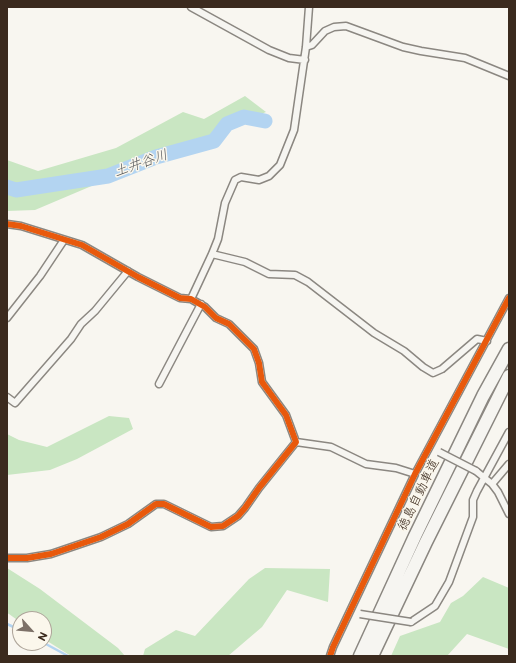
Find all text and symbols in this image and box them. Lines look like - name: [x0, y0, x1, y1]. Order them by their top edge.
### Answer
- water label: 土井谷川: [112, 147, 170, 181]
- street label: 徳島自動車道: [395, 457, 443, 533]
- north arrow: [12, 611, 52, 651]
- text: N: [35, 630, 50, 643]

